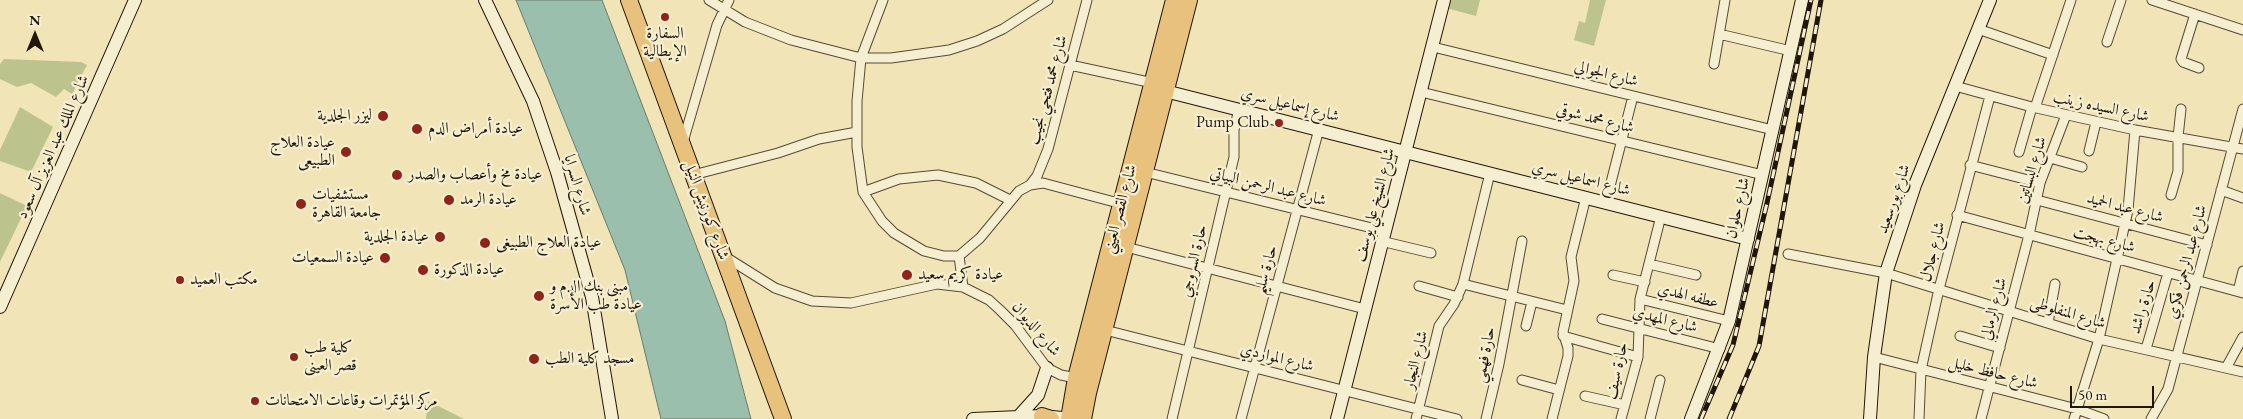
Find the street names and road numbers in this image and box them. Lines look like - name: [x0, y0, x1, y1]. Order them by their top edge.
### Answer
- street label: شارع محمد فتحي نجيب: [1024, 33, 1072, 147]
- street label: شارع الجوالي: [1572, 57, 1640, 91]
- street label: شارع الملك عبد العزيز آل سعود: [13, 72, 93, 222]
- street label: شارع إسماعيل سري: [1239, 83, 1341, 127]
- street label: شارع السيده زينب: [2051, 87, 2151, 127]
- street label: شارع محمد شوقي: [1554, 100, 1636, 138]
- street label: شارع البساتين: [2013, 134, 2051, 206]
- street label: شارع الشيخ علي يوسف: [1351, 146, 1399, 264]
- street label: شارع السرايا: [559, 152, 595, 218]
- street label: شارع كورنيش النيل: [679, 157, 733, 263]
- street label: شارع اسماعيل سري: [1530, 157, 1632, 201]
- street label: شارع القصر العيني: [1099, 162, 1141, 256]
- street label: شارع بورسعيد: [1873, 162, 1915, 236]
- street label: شارع عبد الرحمن البياتي: [1208, 163, 1328, 211]
- street label: شارع حلوان: [1722, 175, 1754, 241]
- street label: شارع عبد الحميد: [2085, 189, 2165, 227]
- street label: شارع عبد الرحمن فكري: [2163, 203, 2211, 321]
- street label: شارع جلال: [1916, 220, 1950, 284]
- street label: حارة السروجي: [1176, 223, 1212, 299]
- street label: شارع بهجت: [2071, 223, 2137, 257]
- street label: حارة سليم: [1250, 243, 1282, 297]
- street label: شارع الرمالي: [1976, 276, 2012, 342]
- street label: حارة راشد: [2126, 278, 2160, 336]
- street label: عطفه الهدي: [1655, 279, 1721, 313]
- street label: شارع المنفلوطى: [2028, 292, 2108, 334]
- street label: شارع الديوان: [1008, 298, 1064, 360]
- street label: شارع المهدي: [1631, 303, 1699, 337]
- street label: حارة فهمي: [1470, 325, 1500, 385]
- street label: شارع النجار: [1399, 329, 1433, 391]
- street label: شارع المواردي: [1238, 340, 1316, 376]
- street label: حارة سيف: [1602, 341, 1632, 401]
- street label: شارع حافظ خليل: [1946, 353, 2040, 393]

